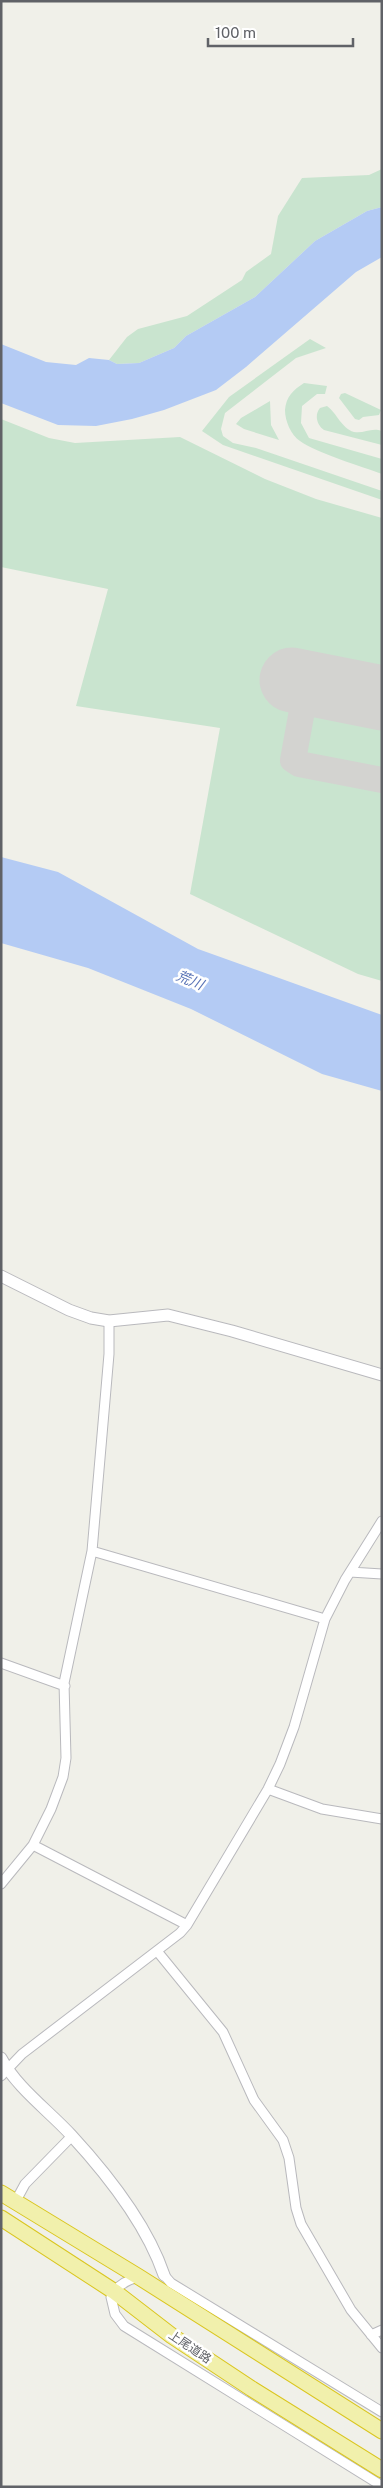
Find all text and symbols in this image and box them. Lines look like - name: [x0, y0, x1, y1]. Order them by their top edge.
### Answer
- scale bar: [208, 15, 353, 47]
- text: 100 m: [215, 24, 256, 41]
- water label: 荒川: [174, 967, 208, 994]
- street label: 上尾道路: [166, 2328, 214, 2366]

